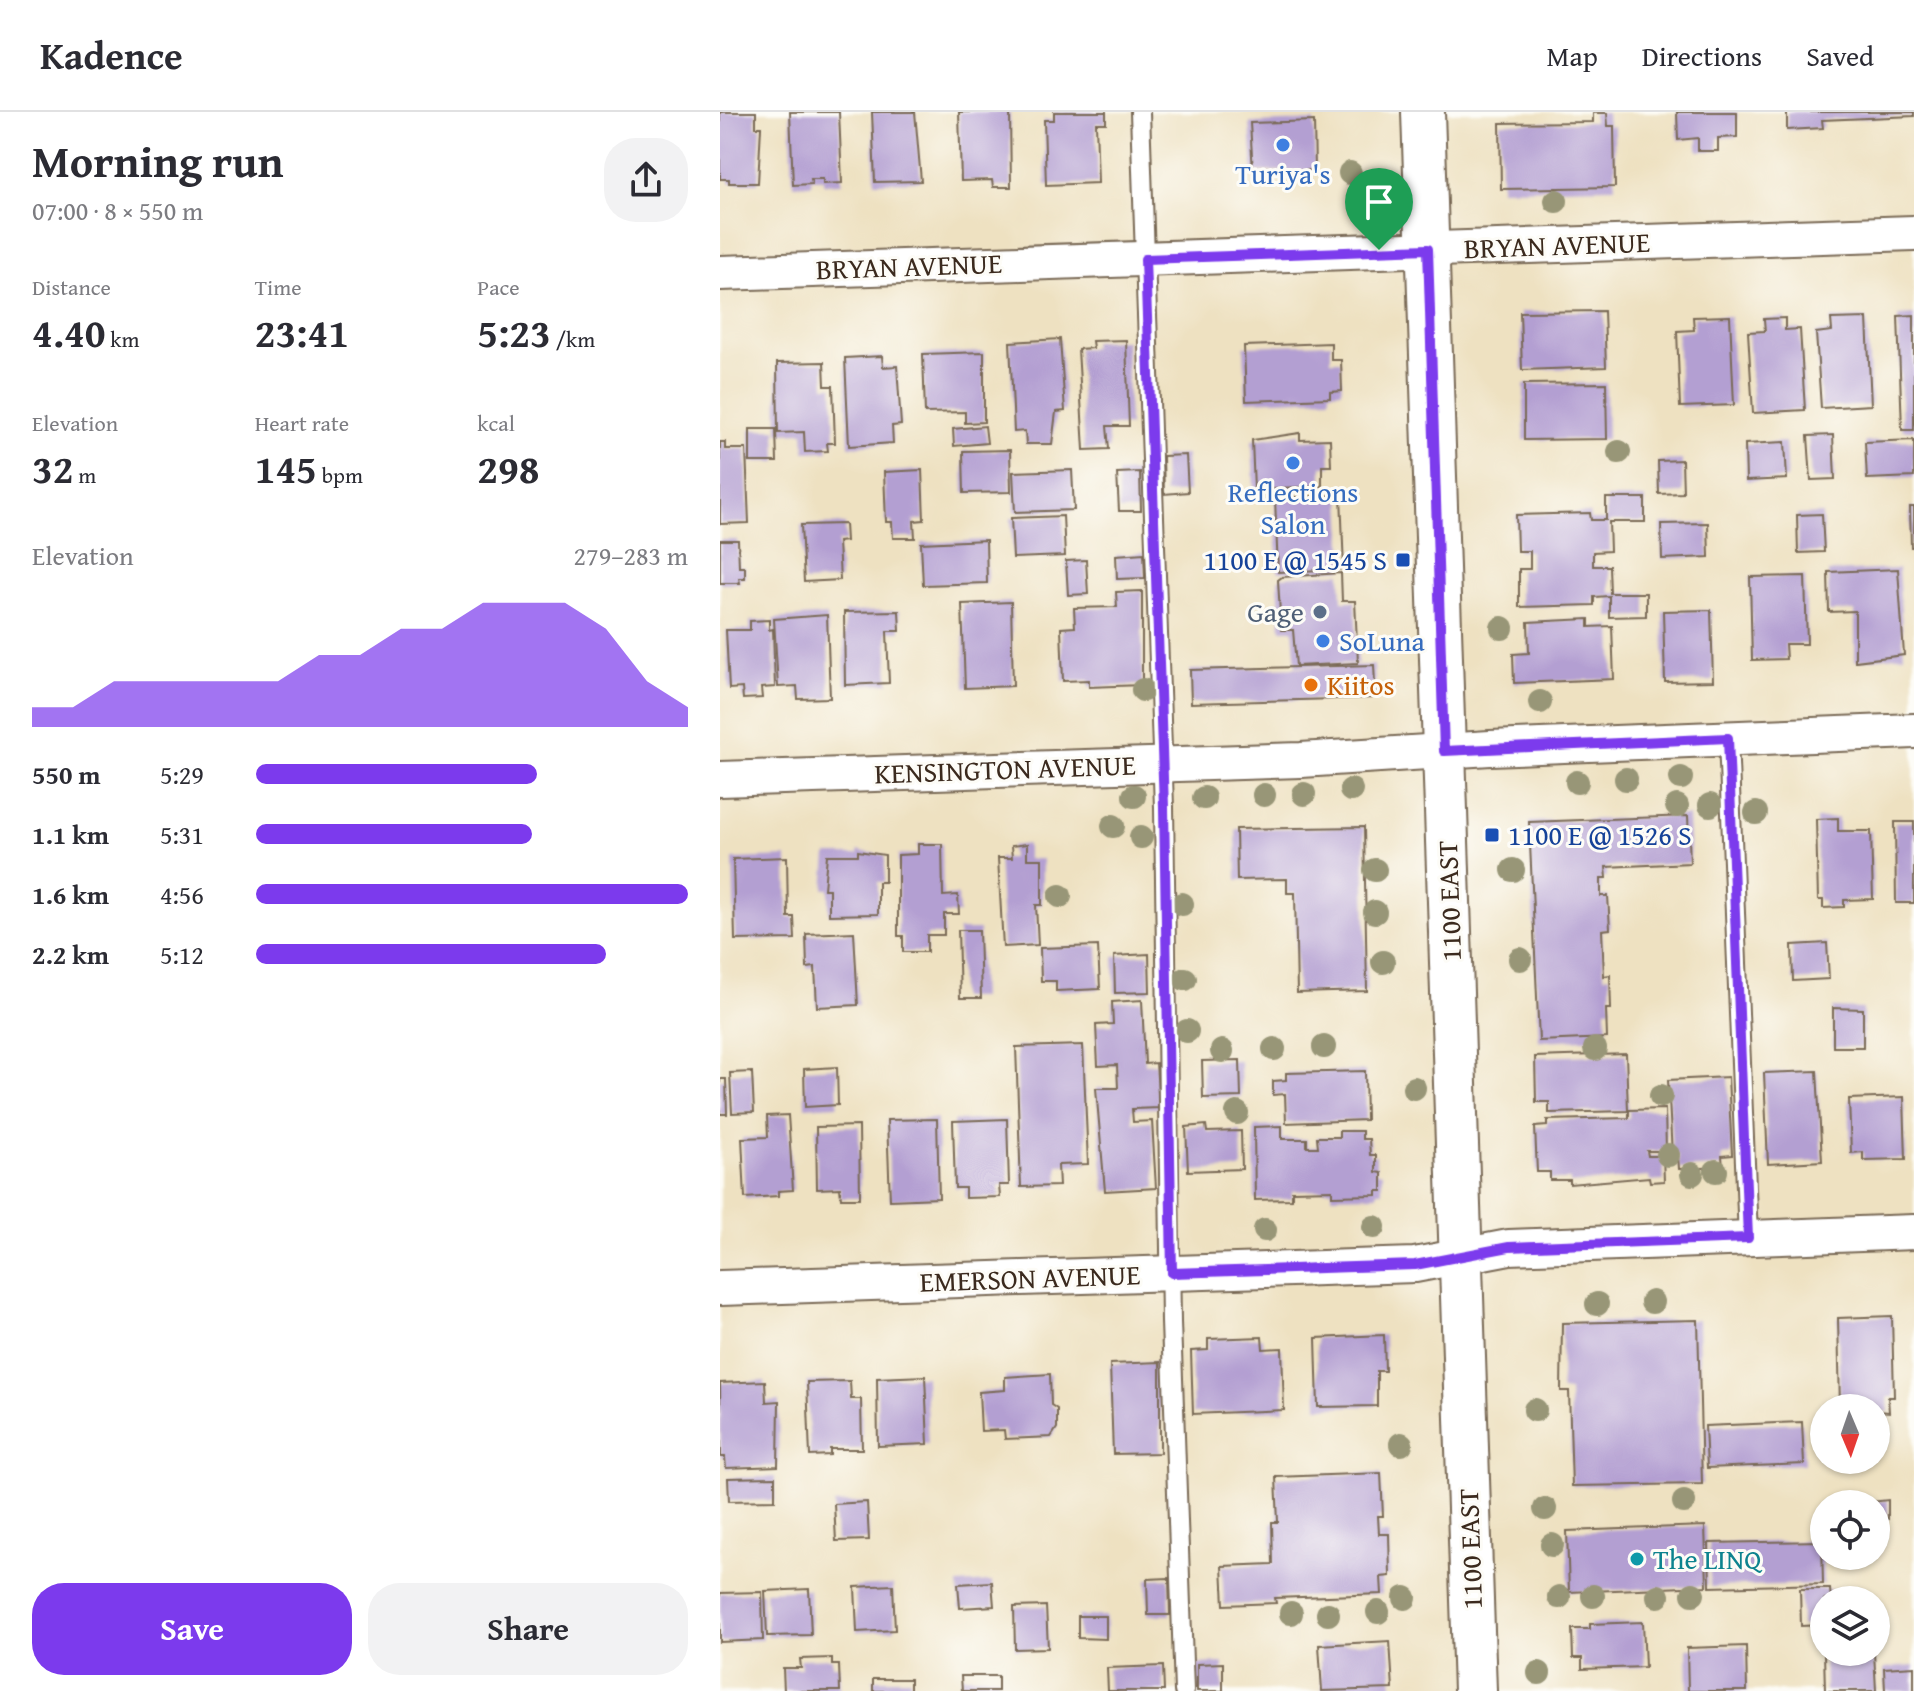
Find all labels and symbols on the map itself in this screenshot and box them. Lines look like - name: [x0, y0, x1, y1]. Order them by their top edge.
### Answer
- marker: Turiya's: [1274, 136, 1292, 154]
- place label: Turiya's: [1235, 153, 1331, 194]
- pin: [1345, 168, 1413, 250]
- street label: BRYAN AVENUE: [1463, 221, 1651, 268]
- street label: BRYAN AVENUE: [815, 242, 1003, 289]
- marker: Reflections Salon: [1284, 454, 1302, 472]
- place label: Reflections Salon: [1228, 471, 1358, 544]
- place label: 1100 E @ 1545 S: [1203, 539, 1387, 580]
- marker: 1100 E @ 1545 S: [1394, 551, 1412, 569]
- place label: Gage: [1247, 591, 1304, 632]
- marker: Gage: [1311, 603, 1329, 621]
- place label: SoLuna: [1339, 620, 1425, 661]
- marker: SoLuna: [1314, 632, 1332, 650]
- place label: Kiitos: [1327, 664, 1395, 705]
- marker: Kiitos: [1302, 676, 1320, 694]
- street label: KENSINGTON AVENUE: [874, 743, 1136, 794]
- place label: 1100 E @ 1526 S: [1508, 814, 1692, 855]
- marker: 1100 E @ 1526 S: [1483, 826, 1501, 844]
- street label: 1100 EAST: [1426, 840, 1471, 962]
- street label: EMERSON AVENUE: [919, 1253, 1141, 1302]
- north arrow: [1810, 1394, 1890, 1474]
- street label: 1100 EAST: [1447, 1488, 1492, 1610]
- place label: The LINQ: [1653, 1538, 1763, 1579]
- marker: The LINQ: [1628, 1550, 1646, 1568]

